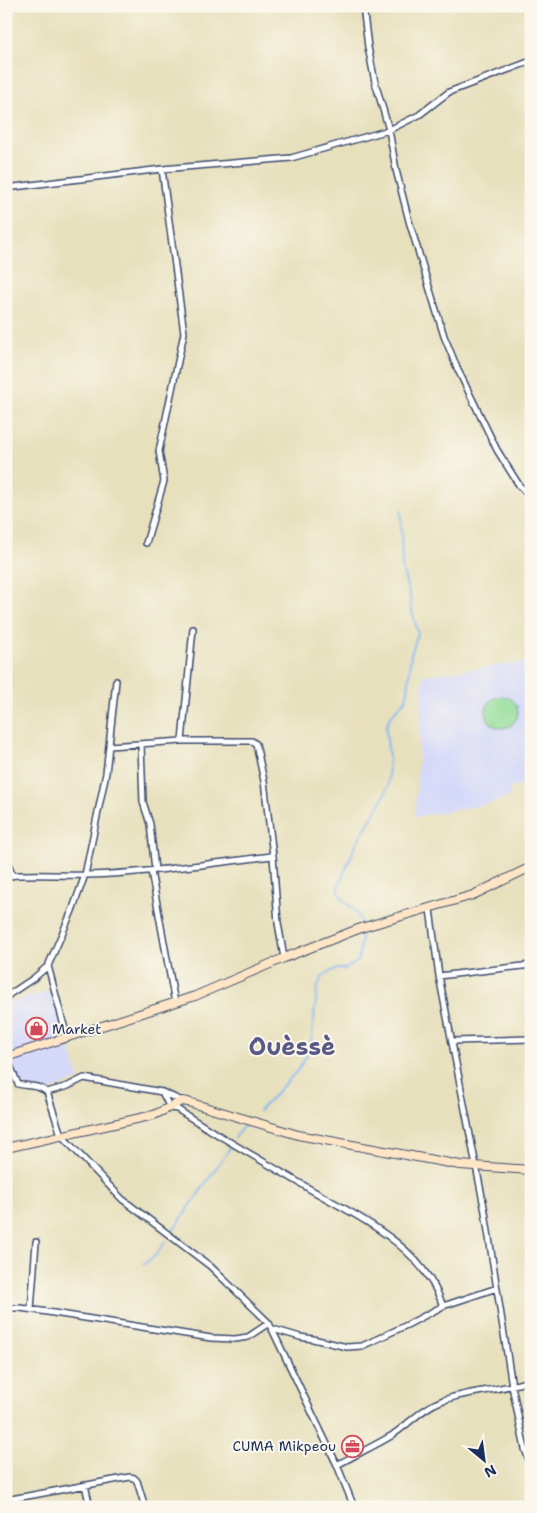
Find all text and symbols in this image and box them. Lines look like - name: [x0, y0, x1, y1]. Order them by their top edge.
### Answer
- shop icon: Market: [24, 1017, 48, 1041]
- place label: Market: [52, 1020, 101, 1038]
- district label: Ouèssè: [249, 1031, 335, 1063]
- office icon: CUMA Mikpeou: [340, 1434, 364, 1458]
- north arrow: [460, 1436, 510, 1486]
- place label: CUMA Mikpeou: [233, 1437, 336, 1455]
- text: N: [481, 1461, 500, 1482]

